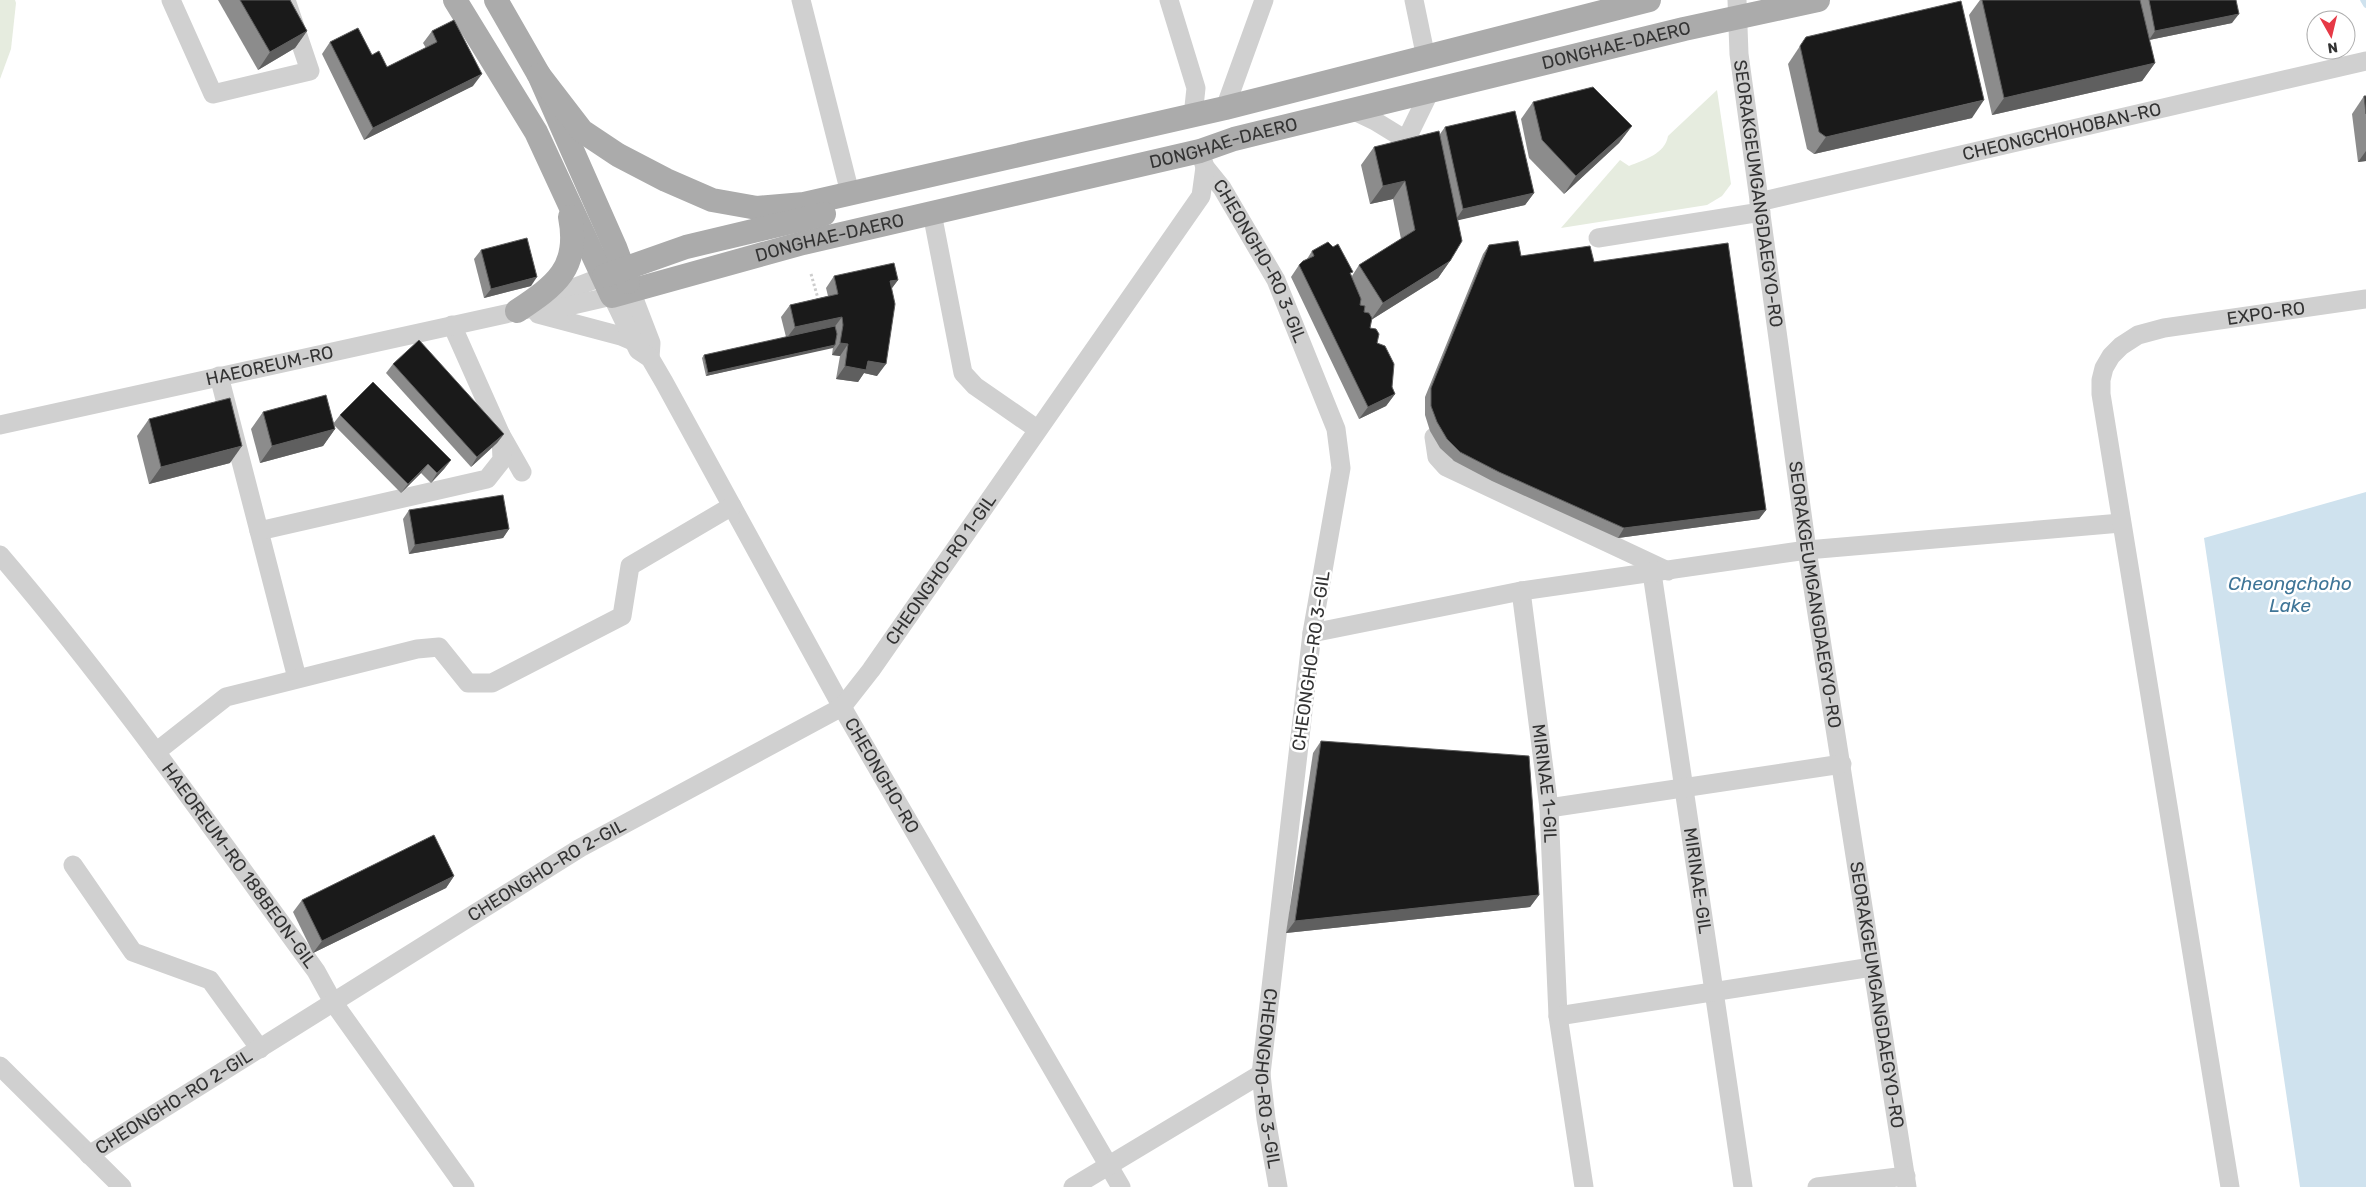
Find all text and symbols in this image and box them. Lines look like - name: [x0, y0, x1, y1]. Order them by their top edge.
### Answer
- north arrow: [2306, 10, 2356, 60]
- street label: DONGHAE-DAERO: [1540, 17, 1693, 74]
- text: N: [2327, 38, 2339, 56]
- street label: SEORAKGEUMGANGDAEGYO-RO: [1729, 58, 1787, 329]
- street label: CHEONGCHOHOBAN-RO: [1960, 98, 2164, 165]
- street label: DONGHAE-DAERO: [1147, 113, 1300, 173]
- street label: CHEONGHO-RO 3-GIL: [1208, 175, 1311, 346]
- street label: DONGHAE-DAERO: [753, 209, 906, 267]
- street label: EXPO-RO: [2225, 297, 2306, 330]
- street label: HAEOREUM-RO: [204, 341, 335, 390]
- street label: SEORAKGEUMGANGDAEGYO-RO: [1784, 460, 1846, 730]
- street label: CHEONGHO-RO 1-GIL: [881, 490, 1001, 649]
- street label: CHEONGHO-RO 3-GIL: [1287, 570, 1335, 752]
- water label: Cheongchoho Lake: [2228, 572, 2352, 617]
- street label: CHEONGHO-RO: [840, 714, 924, 837]
- street label: MIRINAE 1-GIL: [1527, 723, 1562, 843]
- street label: HAEOREUM-RO 188BEON-GIL: [157, 759, 321, 972]
- street label: CHEONGHO-RO 2-GIL: [464, 814, 630, 927]
- street label: MIRINAE-GIL: [1679, 826, 1716, 935]
- street label: SEORAKGEUMGANGDAEGYO-RO: [1845, 860, 1909, 1130]
- street label: CHEONGHO-RO 3-GIL: [1250, 987, 1286, 1170]
- street label: CHEONGHO-RO 2-GIL: [91, 1045, 256, 1159]

